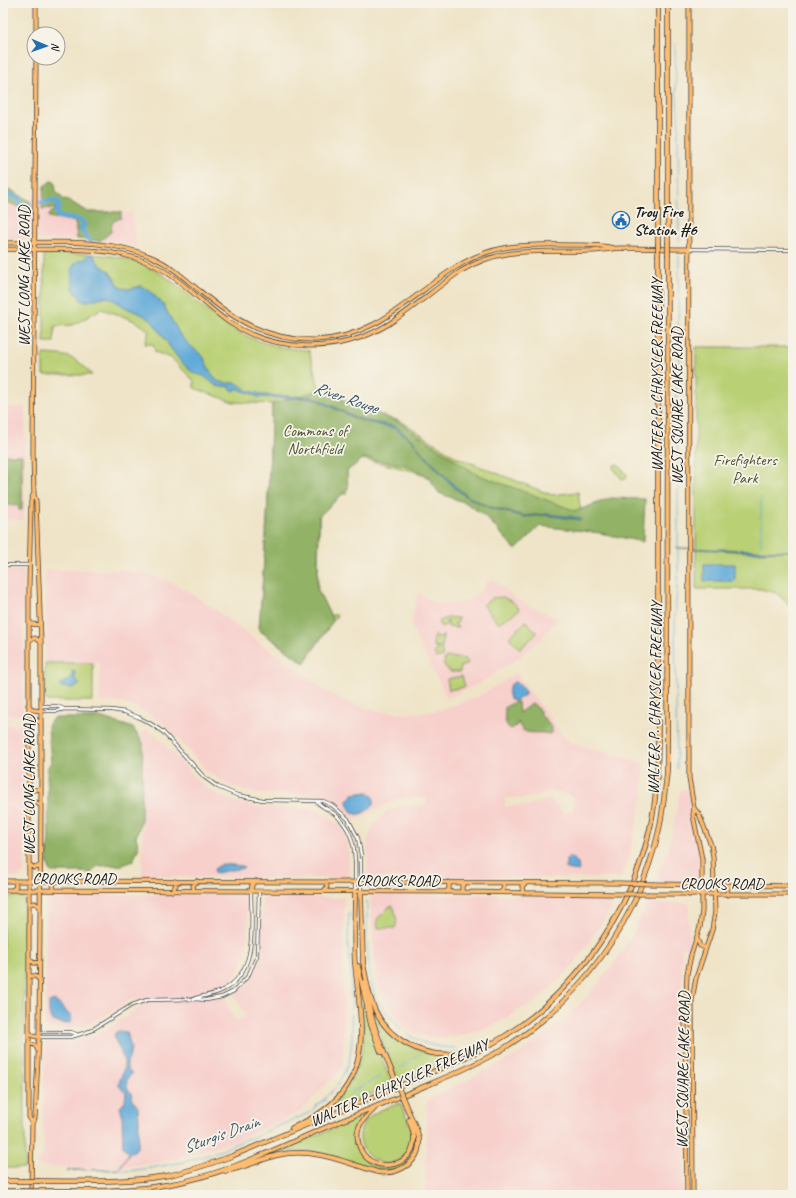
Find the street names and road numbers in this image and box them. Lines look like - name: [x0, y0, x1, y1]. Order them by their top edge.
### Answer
- street label: WEST LONG LAKE ROAD: [14, 204, 34, 346]
- street label: WALTER P. CHRYSLER FREEWAY: [647, 276, 667, 471]
- street label: WEST SQUARE LAKE ROAD: [667, 326, 687, 484]
- street label: WALTER P. CHRYSLER FREEWAY: [643, 598, 667, 795]
- street label: WEST LONG LAKE ROAD: [19, 713, 39, 855]
- street label: CROOKS ROAD: [32, 869, 118, 889]
- street label: CROOKS ROAD: [356, 871, 442, 891]
- street label: CROOKS ROAD: [680, 874, 766, 894]
- street label: WEST SQUARE LAKE ROAD: [672, 990, 694, 1149]
- street label: WALTER P. CHRYSLER FREEWAY: [307, 1033, 494, 1131]

